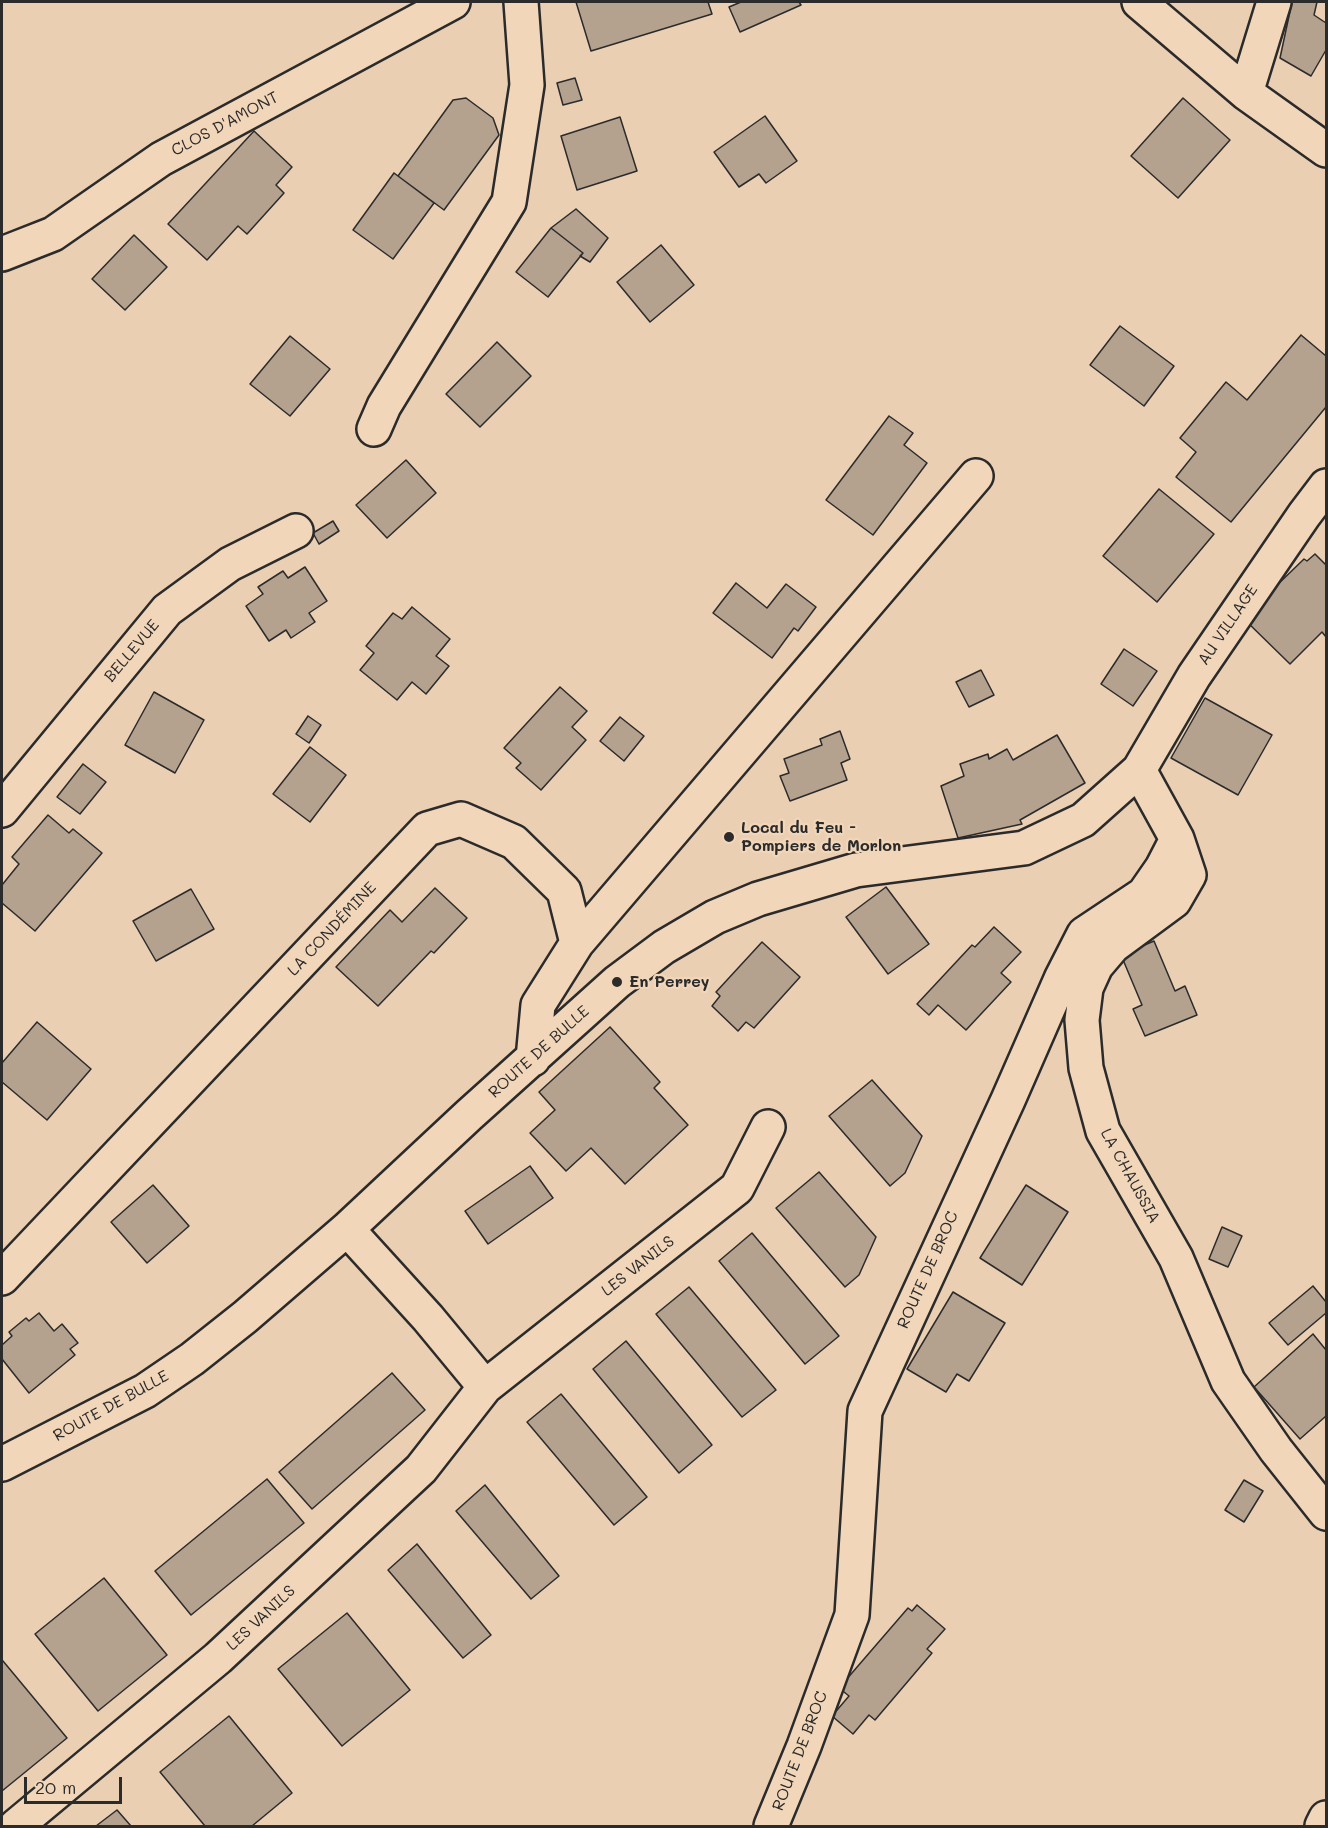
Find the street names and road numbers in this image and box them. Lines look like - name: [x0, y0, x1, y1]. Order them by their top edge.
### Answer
- street label: CLOS D'AMONT: [168, 88, 282, 160]
- street label: AU VILLAGE: [1194, 581, 1262, 669]
- street label: BELLEVUE: [100, 616, 164, 686]
- street label: LA CONDÉMINE: [284, 878, 380, 980]
- street label: ROUTE DE BULLE: [485, 1002, 593, 1102]
- street label: LA CHAUSSIA: [1096, 1125, 1164, 1227]
- street label: ROUTE DE BROC: [894, 1208, 962, 1332]
- street label: LES VANILS: [598, 1232, 678, 1300]
- street label: ROUTE DE BULLE: [50, 1366, 172, 1446]
- street label: LES VANILS: [223, 1581, 299, 1655]
- street label: ROUTE DE BROC: [768, 1689, 832, 1813]

